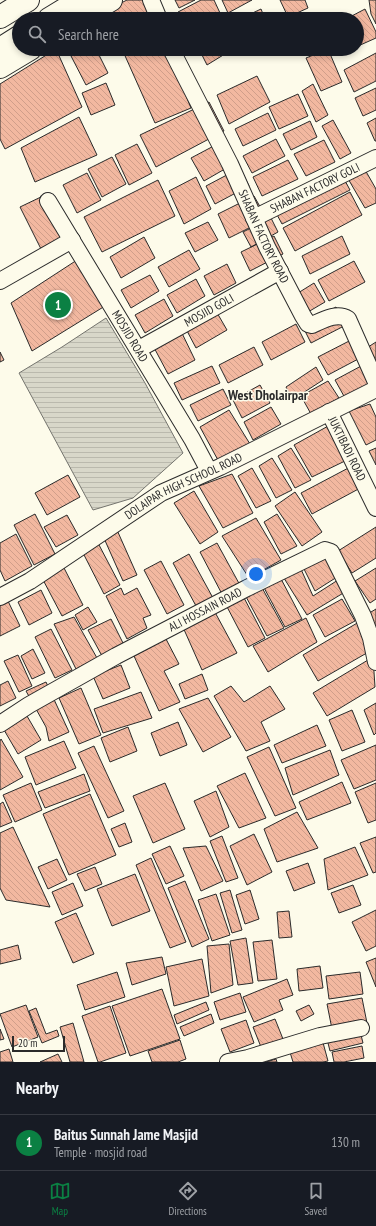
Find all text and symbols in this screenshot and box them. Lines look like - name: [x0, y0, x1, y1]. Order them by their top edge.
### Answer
- search box: [12, 12, 364, 56]
- icon: search: [26, 23, 48, 45]
- text: Search here: [58, 25, 119, 44]
- street label: SHABAN FACTORY GOLI: [267, 159, 362, 216]
- street label: SHABAN FACTORY ROAD: [235, 187, 292, 285]
- pin: 1: [45, 290, 71, 320]
- street label: MOSJID GOLI: [181, 290, 236, 330]
- street label: MOSJID ROAD: [109, 307, 152, 365]
- district label: West Dholairpar: [227, 386, 309, 404]
- street label: JUKTIBADI ROAD: [325, 413, 370, 483]
- street label: DOLAIPAR HIGH SCHOOL ROAD: [122, 449, 245, 522]
- your location: [246, 564, 266, 584]
- street label: ALI HOSSAIN ROAD: [166, 584, 244, 634]
- scale bar: [12, 1034, 65, 1053]
- text: 20 m: [18, 1036, 37, 1050]
- text: Nearby: [16, 1077, 59, 1099]
- text: Baitus Sunnah Jame Masjid: [54, 1125, 198, 1144]
- text: 1: [26, 1134, 32, 1151]
- text: 130 m: [331, 1134, 360, 1151]
- text: Temple · mosjid road: [54, 1144, 147, 1161]
- tab: Map: [49, 1180, 71, 1218]
- tab: Directions: [169, 1180, 207, 1218]
- tab: Saved: [304, 1180, 327, 1218]

